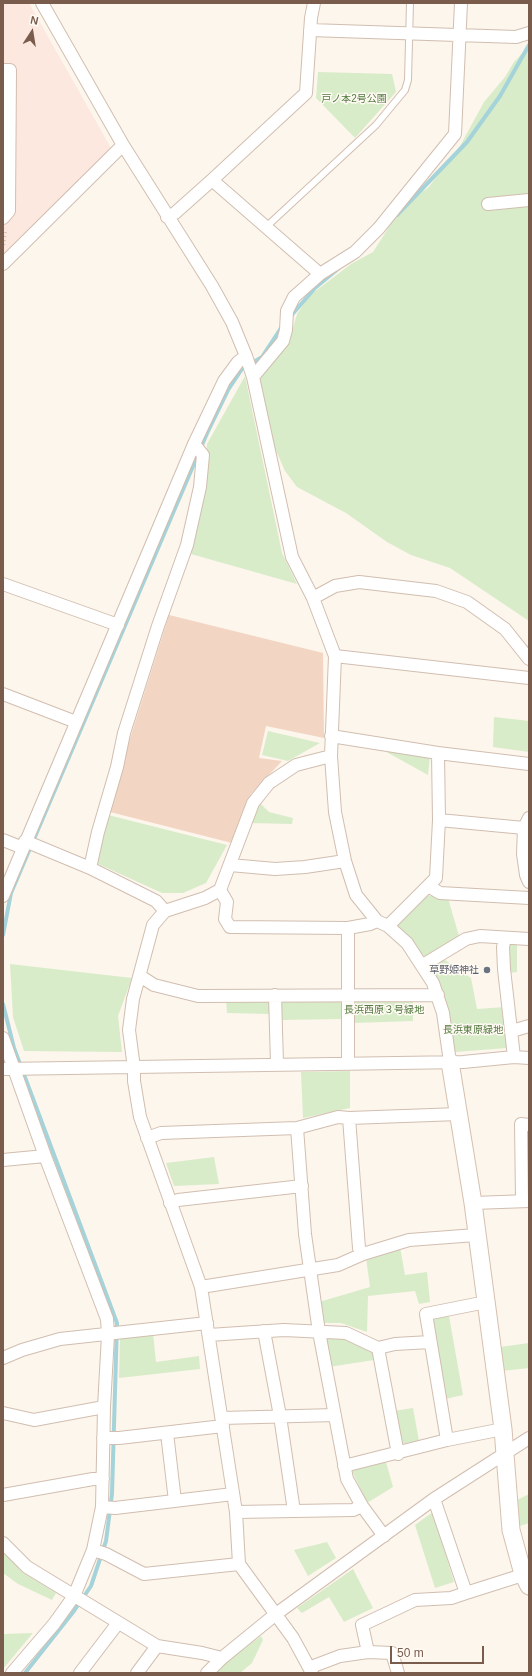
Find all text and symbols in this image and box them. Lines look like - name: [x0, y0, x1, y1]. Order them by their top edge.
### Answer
- north arrow: [12, 12, 52, 52]
- text: N: [29, 14, 40, 27]
- park label: 戸ノ本2号公園: [321, 93, 387, 105]
- place label: 草野姫神社: [429, 964, 479, 976]
- marker: 草野姫神社: [482, 965, 492, 975]
- park label: 長浜西原３号緑地: [344, 1004, 424, 1016]
- park label: 長浜東原緑地: [443, 1024, 503, 1036]
- scale bar: [392, 1638, 486, 1664]
- text: 50 m: [397, 1646, 424, 1660]

